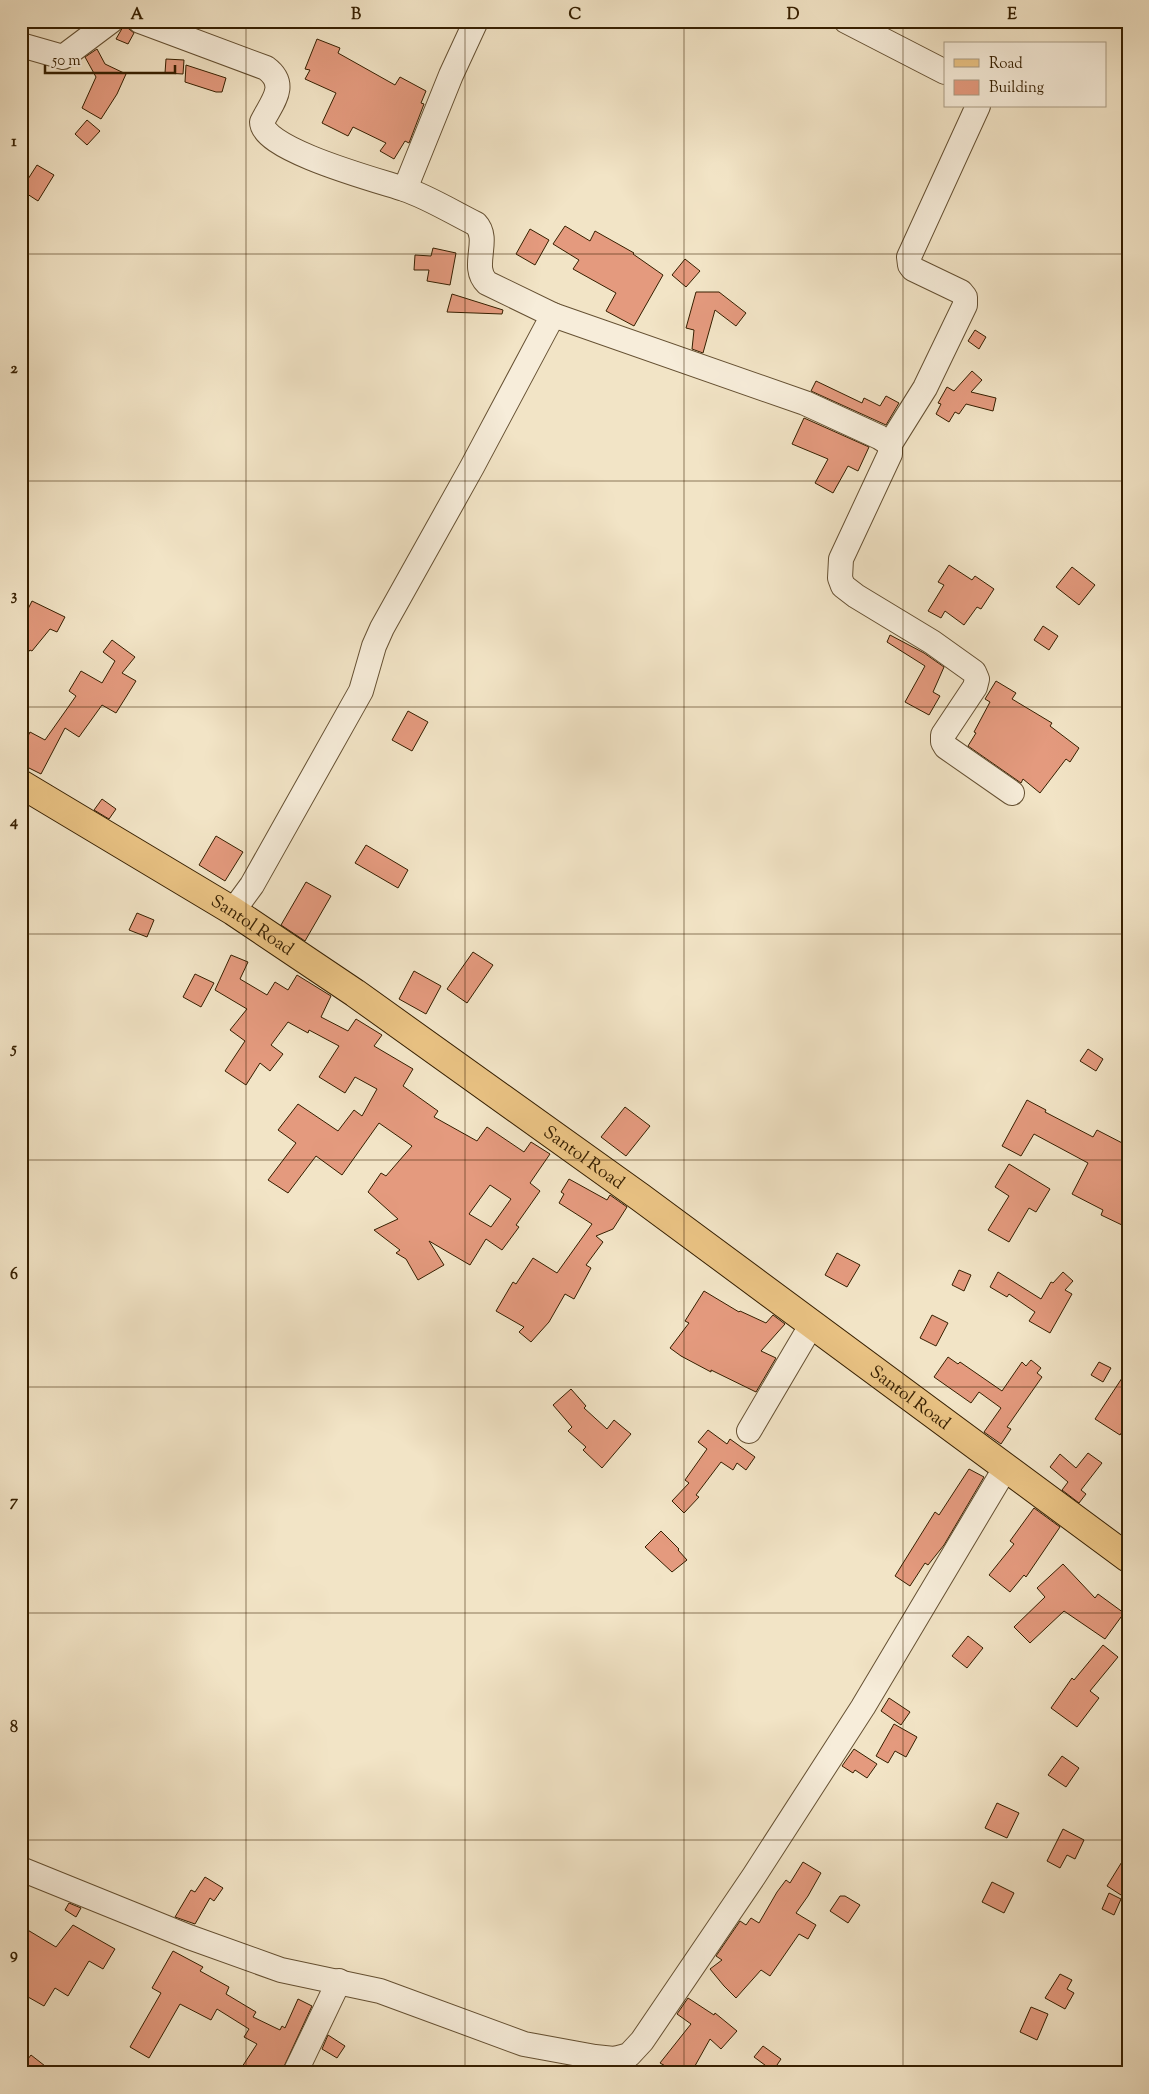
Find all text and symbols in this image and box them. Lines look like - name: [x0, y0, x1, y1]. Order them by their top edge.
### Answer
- text: A: [131, 4, 144, 27]
- text: B: [351, 4, 361, 27]
- text: C: [569, 4, 582, 27]
- text: D: [787, 4, 800, 27]
- text: E: [1007, 4, 1017, 27]
- scale bar: [45, 42, 175, 74]
- legend: [944, 42, 1106, 108]
- text: 50 m: [51, 51, 81, 72]
- text: Road: [989, 54, 1023, 75]
- text: Building: [989, 78, 1044, 99]
- text: 1: [11, 131, 17, 154]
- text: 2: [10, 358, 18, 381]
- text: 3: [11, 585, 18, 608]
- text: 4: [9, 811, 18, 834]
- street label: Santol Road: [205, 889, 298, 963]
- text: 5: [9, 1038, 17, 1061]
- street label: Santol Road: [537, 1121, 629, 1197]
- text: 6: [10, 1264, 18, 1287]
- street label: Santol Road: [863, 1360, 955, 1437]
- text: 7: [10, 1491, 19, 1514]
- text: 8: [10, 1717, 18, 1740]
- text: 9: [10, 1944, 18, 1967]

